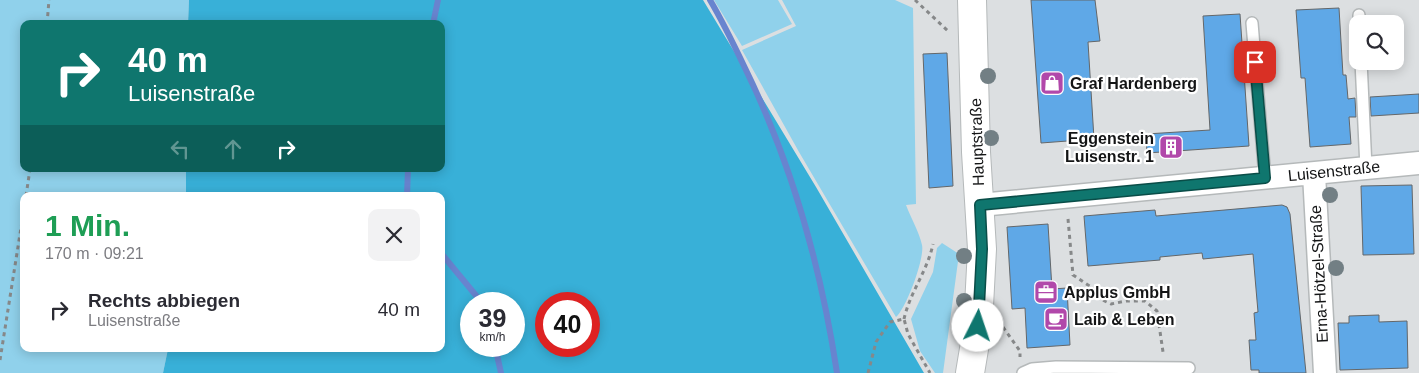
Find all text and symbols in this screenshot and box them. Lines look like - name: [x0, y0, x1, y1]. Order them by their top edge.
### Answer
- map controls: [1349, 15, 1404, 70]
- button: search: [1349, 15, 1404, 70]
- icon: right: [45, 40, 110, 105]
- text: 40 m: [128, 40, 208, 79]
- pin: [1234, 41, 1276, 83]
- icon: arrive: [1241, 48, 1269, 76]
- shop icon: Graf Hardenberg: [1039, 70, 1065, 96]
- place label: Graf Hardenberg: [1070, 75, 1197, 92]
- text: Luisenstraße: [128, 81, 255, 106]
- street label: Hauptstraße: [967, 98, 987, 186]
- place label: Eggenstein Luisenstr. 1: [1065, 130, 1154, 165]
- building icon: Eggenstein Luisenstr. 1: [1158, 134, 1184, 160]
- icon: left: [166, 135, 194, 163]
- icon: ahead: [219, 135, 247, 163]
- icon: right: [272, 135, 300, 163]
- street label: Luisenstraße: [1287, 158, 1381, 184]
- street label: Erna-Hötzel-Straße: [1307, 205, 1331, 343]
- text: 1 Min.: [45, 209, 130, 242]
- button: close: [368, 209, 420, 261]
- text: 170 m · 09:21: [45, 245, 144, 262]
- office icon: Applus GmbH: [1033, 279, 1059, 305]
- place label: Applus GmbH: [1064, 284, 1171, 301]
- text: Rechts abbiegen: [88, 290, 240, 311]
- speed limit sign: 40: [535, 292, 600, 357]
- icon: right: [45, 296, 73, 324]
- text: 40 m: [378, 299, 420, 320]
- position arrow: [951, 299, 1003, 351]
- text: 39: [479, 304, 506, 332]
- cafe icon: Laib & Leben: [1043, 306, 1069, 332]
- place label: Laib & Leben: [1074, 311, 1174, 328]
- text: Luisenstraße: [88, 312, 181, 329]
- text: km/h: [479, 330, 506, 344]

